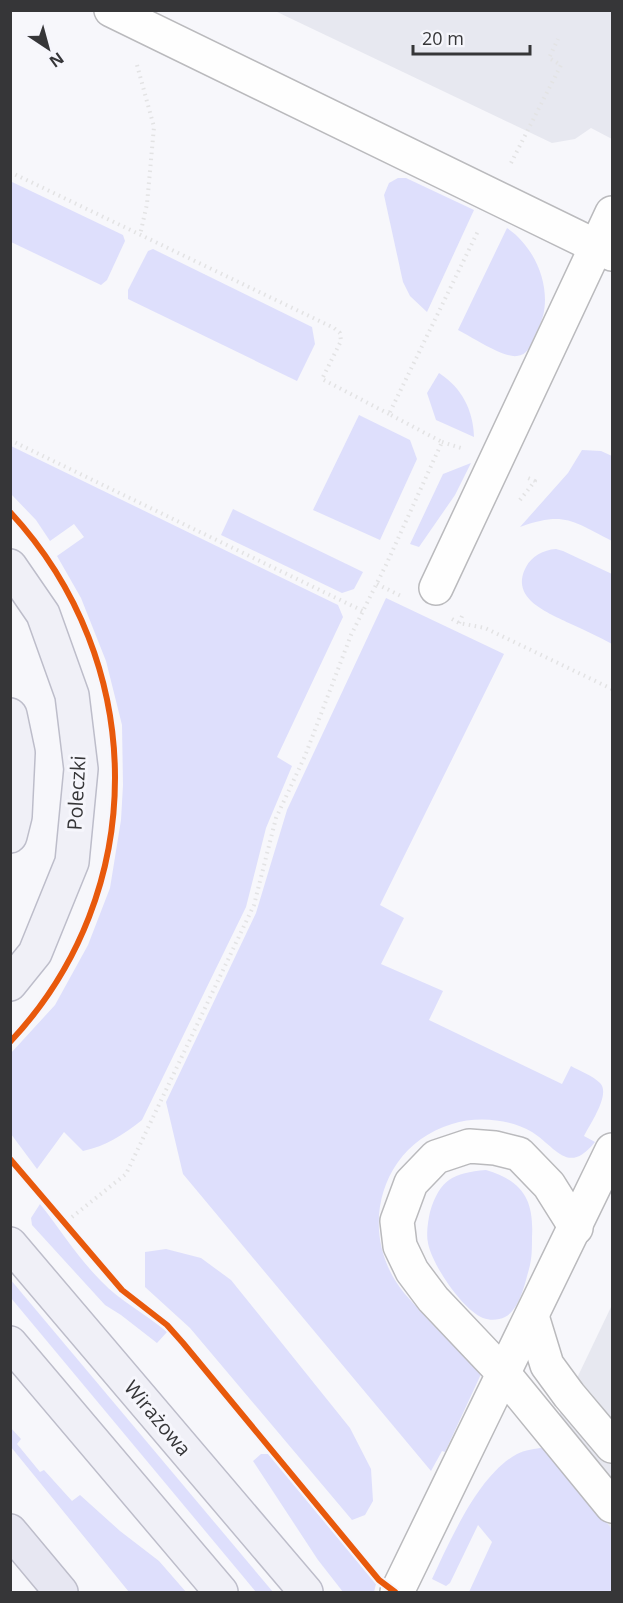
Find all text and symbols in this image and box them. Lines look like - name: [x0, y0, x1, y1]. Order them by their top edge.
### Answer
- north arrow: [18, 18, 78, 78]
- scale bar: [413, 18, 530, 56]
- text: 20 m: [422, 26, 464, 50]
- text: N: [45, 47, 69, 73]
- street label: Poleczki: [61, 755, 91, 831]
- street label: Wirażowa: [118, 1375, 198, 1461]

